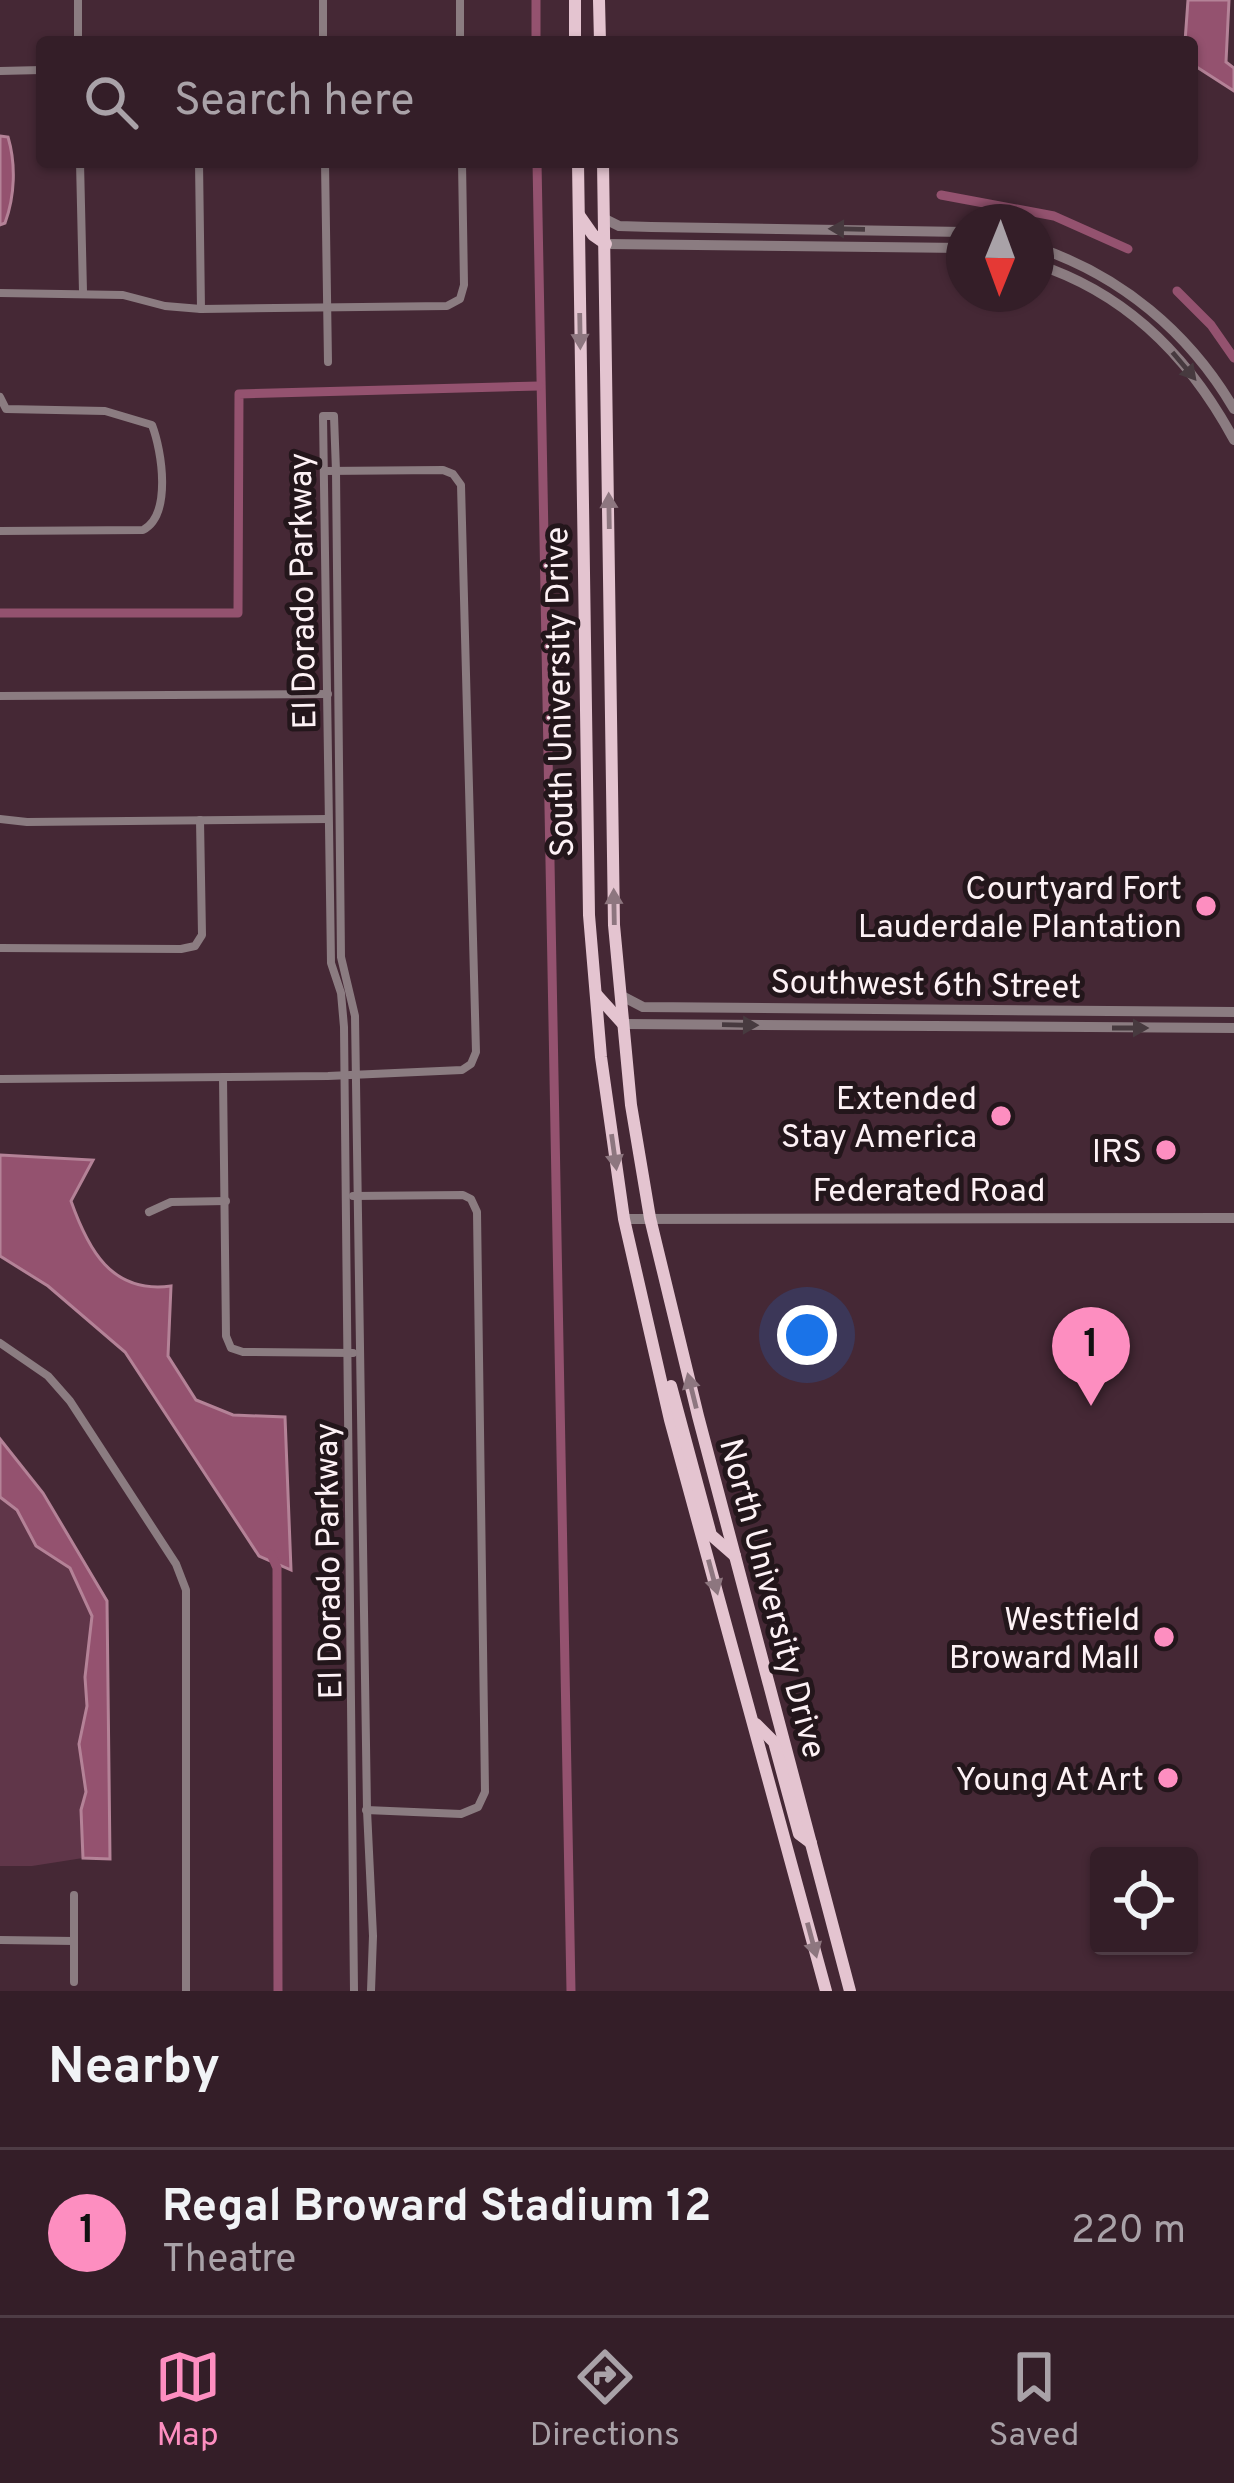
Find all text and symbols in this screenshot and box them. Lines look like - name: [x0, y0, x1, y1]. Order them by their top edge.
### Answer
- search box: [36, 36, 1198, 168]
- icon: search: [78, 69, 144, 135]
- text: Search here: [174, 74, 414, 131]
- north arrow: [946, 204, 1054, 312]
- one-way arrow: [827, 219, 865, 239]
- one-way arrow: [570, 313, 590, 351]
- one-way arrow: [1171, 351, 1197, 381]
- street label: El Dorado Parkway: [282, 452, 328, 730]
- one-way arrow: [599, 491, 618, 529]
- street label: South University Drive: [538, 526, 586, 858]
- place label: Courtyard Fort Lauderdale Plantation: [858, 870, 1182, 950]
- one-way arrow: [604, 887, 623, 925]
- marker: Courtyard Fort Lauderdale Plantation: [1193, 893, 1219, 919]
- street label: Southwest 6th Street: [770, 963, 1082, 1011]
- one-way arrow: [722, 1015, 760, 1034]
- one-way arrow: [1112, 1018, 1150, 1038]
- place label: Extended Stay America: [781, 1080, 977, 1160]
- marker: Extended Stay America: [988, 1103, 1014, 1129]
- one-way arrow: [605, 1133, 624, 1171]
- place label: IRS: [1092, 1133, 1142, 1175]
- marker: IRS: [1153, 1137, 1179, 1163]
- street label: Federated Road: [812, 1172, 1046, 1214]
- your location: [777, 1305, 837, 1365]
- pin: 1: [1052, 1307, 1130, 1406]
- one-way arrow: [682, 1372, 701, 1409]
- street label: El Dorado Parkway: [308, 1422, 354, 1700]
- street label: North University Drive: [707, 1435, 833, 1764]
- one-way arrow: [705, 1559, 724, 1596]
- place label: Westfield Broward Mall: [949, 1601, 1140, 1681]
- marker: Westfield Broward Mall: [1151, 1624, 1177, 1650]
- place label: Young At Art: [956, 1761, 1144, 1803]
- marker: Young At Art: [1155, 1765, 1181, 1791]
- map controls: [1090, 1847, 1198, 1955]
- button: locate: [1090, 1847, 1198, 1955]
- one-way arrow: [804, 1922, 823, 1959]
- text: Nearby: [48, 2037, 220, 2102]
- text: Regal Broward Stadium 12: [162, 2180, 711, 2237]
- text: 1: [79, 2208, 95, 2257]
- text: 220 m: [1071, 2208, 1186, 2257]
- text: Theatre: [162, 2237, 296, 2286]
- tab: Map: [155, 2344, 221, 2458]
- tab: Directions: [530, 2344, 680, 2458]
- tab: Saved: [989, 2344, 1079, 2458]

